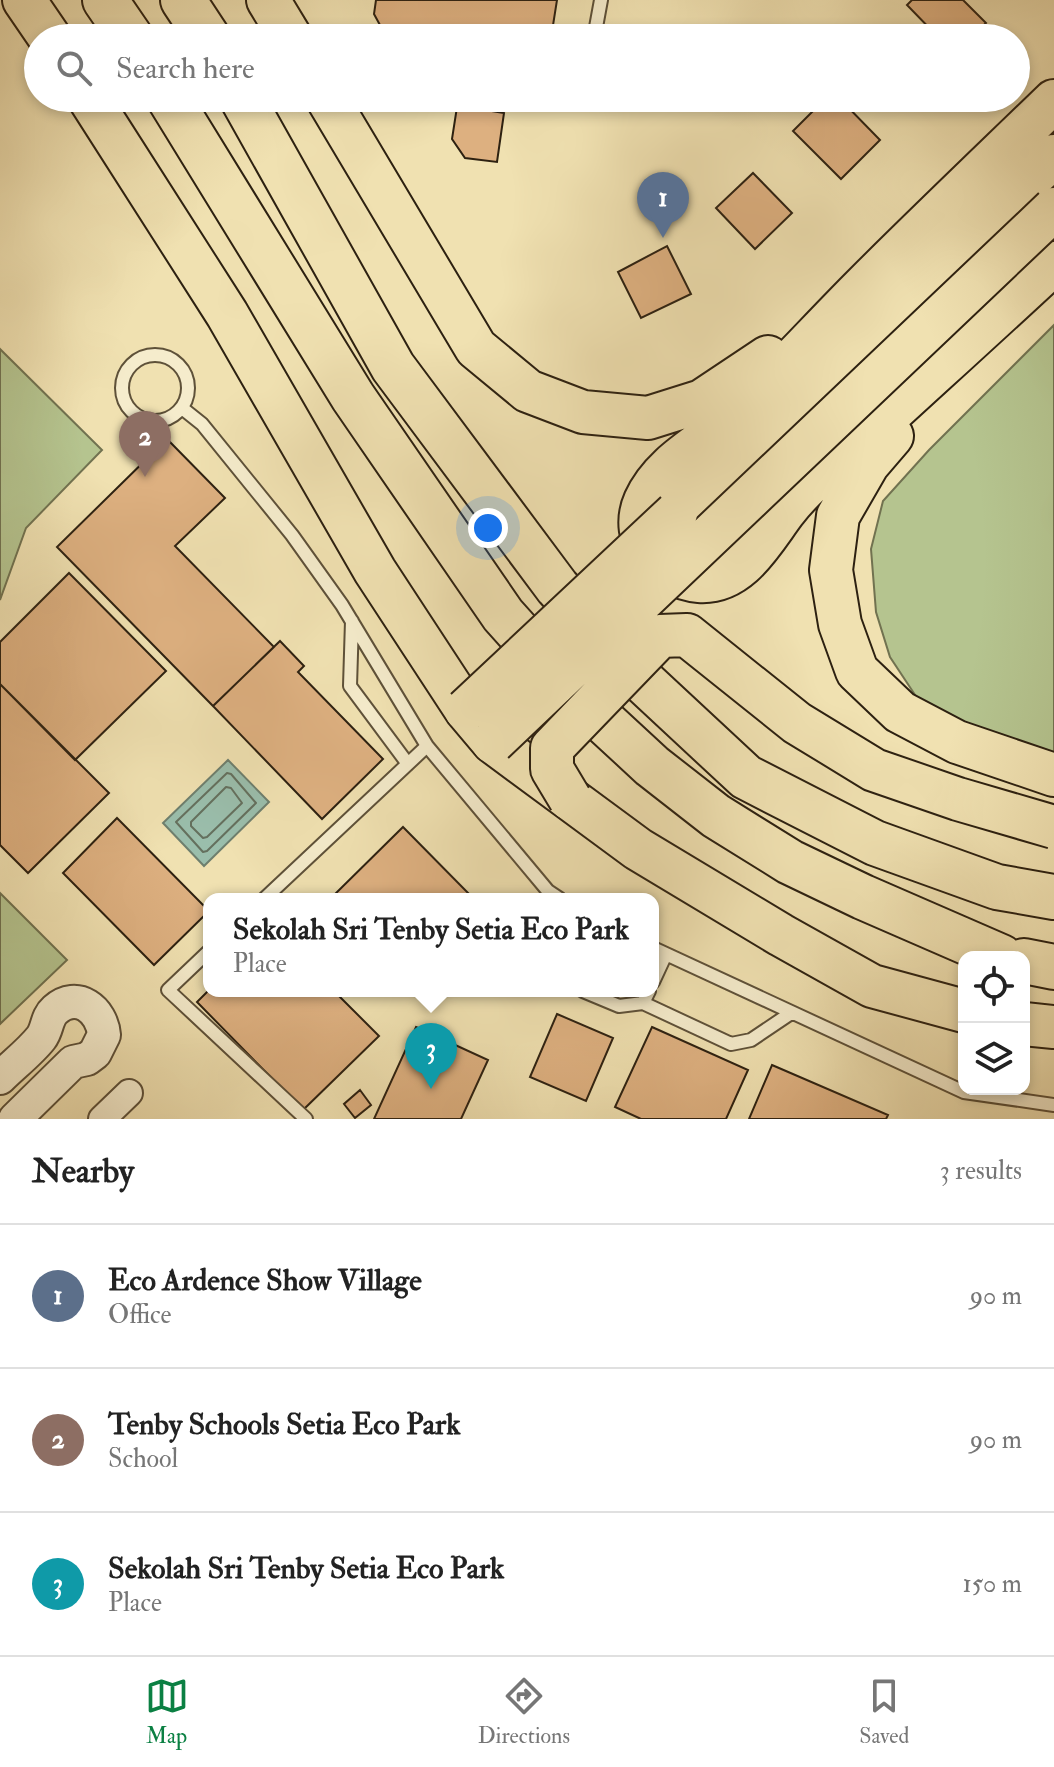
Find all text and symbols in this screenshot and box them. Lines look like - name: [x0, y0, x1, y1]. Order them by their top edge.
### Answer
- search box: [24, 24, 1030, 112]
- icon: search: [52, 46, 96, 90]
- text: Search here: [116, 50, 255, 87]
- pin: 1: [637, 172, 689, 238]
- pin: 2: [119, 411, 171, 477]
- your location: [468, 508, 508, 548]
- popup: [203, 893, 659, 997]
- text: Sekolah Sri Tenby Setia Eco Park: [233, 911, 629, 948]
- text: Place: [233, 948, 287, 980]
- map controls: [958, 951, 1030, 1095]
- button: locate: [958, 951, 1030, 1023]
- pin: 3: [405, 1023, 457, 1089]
- button: layers: [958, 1023, 1030, 1095]
- text: Nearby: [32, 1150, 134, 1193]
- text: 3 results: [940, 1155, 1022, 1187]
- text: Eco Ardence Show Village: [108, 1262, 422, 1299]
- text: 1: [53, 1280, 63, 1312]
- text: 90 m: [970, 1280, 1022, 1312]
- text: Office: [108, 1299, 171, 1331]
- text: Tenby Schools Setia Eco Park: [108, 1406, 461, 1443]
- text: 2: [51, 1424, 65, 1456]
- text: 90 m: [970, 1424, 1022, 1456]
- text: School: [108, 1443, 178, 1475]
- text: Sekolah Sri Tenby Setia Eco Park: [108, 1550, 504, 1587]
- text: 3: [53, 1568, 63, 1600]
- text: 150 m: [963, 1568, 1022, 1600]
- text: Place: [108, 1587, 162, 1619]
- tab: Map: [145, 1674, 189, 1750]
- tab: Directions: [478, 1674, 570, 1750]
- tab: Saved: [859, 1674, 909, 1750]

